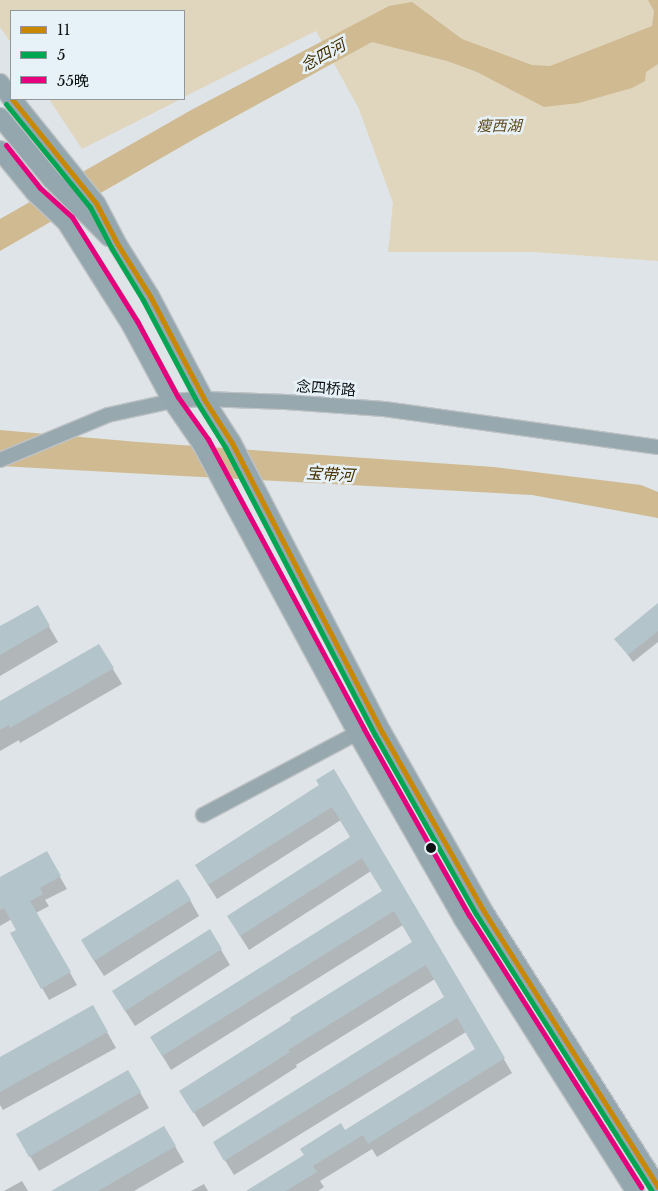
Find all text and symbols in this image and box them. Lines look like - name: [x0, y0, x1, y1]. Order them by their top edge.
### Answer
- legend: [10, 10, 185, 100]
- text: 11: [57, 20, 70, 39]
- water label: 念四河: [297, 35, 349, 75]
- text: 5: [57, 45, 66, 64]
- text: 55晚: [57, 71, 89, 90]
- park label: 瘦西湖: [477, 117, 521, 135]
- street label: 念四桥路: [295, 377, 357, 399]
- water label: 宝带河: [306, 463, 354, 485]
- unlabelled marker: [426, 843, 436, 853]

